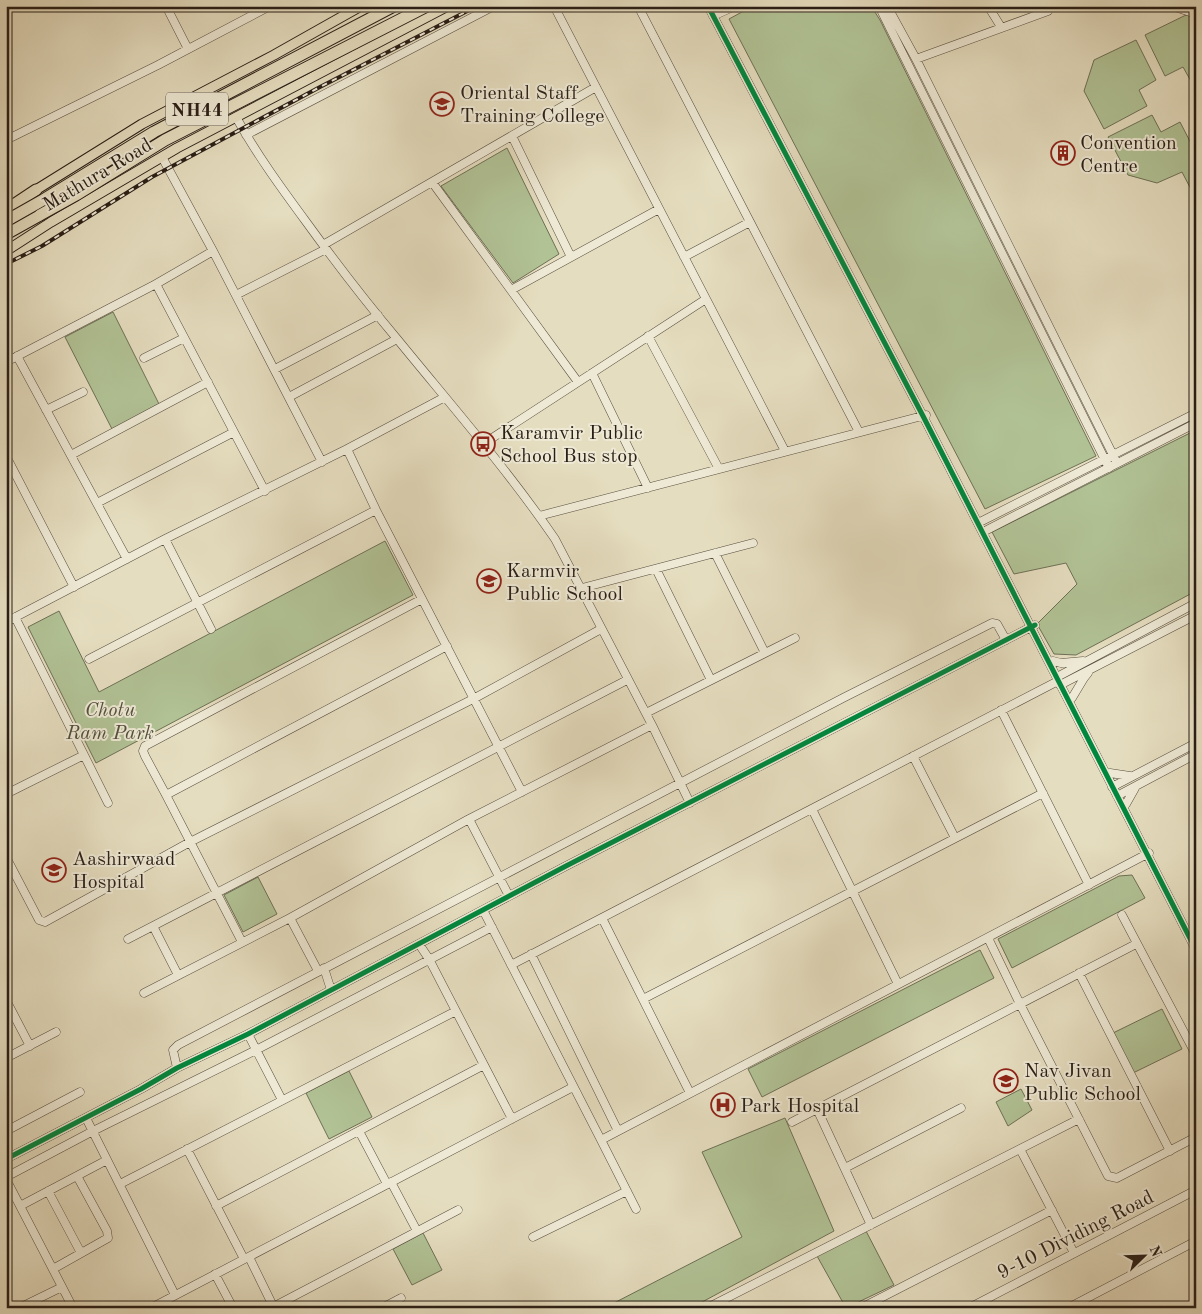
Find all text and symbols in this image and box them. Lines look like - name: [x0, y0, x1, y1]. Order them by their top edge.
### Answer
- place label: Oriental Staff Training College: [460, 84, 604, 127]
- school or university icon: Oriental Staff Training College: [429, 91, 455, 117]
- road number: NH44: [166, 92, 228, 126]
- place label: Convention Centre: [1080, 134, 1177, 177]
- street label: Mathura Road: [40, 135, 156, 216]
- building icon: Convention Centre: [1050, 140, 1076, 166]
- place label: Karamvir Public School Bus stop: [500, 424, 643, 467]
- bus stop icon: Karamvir Public School Bus stop: [470, 431, 496, 457]
- place label: Karmvir Public School: [506, 562, 623, 605]
- school or university icon: Karmvir Public School: [476, 568, 502, 594]
- park label: Chotu Ram Park: [65, 701, 154, 744]
- place label: Aashirwaad Hospital: [72, 850, 175, 893]
- school or university icon: Aashirwaad Hospital: [41, 857, 67, 883]
- place label: Nav Jivan Public School: [1024, 1062, 1141, 1105]
- school or university icon: Nav Jivan Public School: [993, 1068, 1019, 1094]
- hospital icon: Park Hospital: [710, 1092, 736, 1118]
- place label: Park Hospital: [740, 1097, 859, 1117]
- street label: 9-10 Dividing Road: [995, 1188, 1157, 1284]
- north arrow: [1120, 1232, 1170, 1282]
- text: N: [1147, 1244, 1164, 1259]

